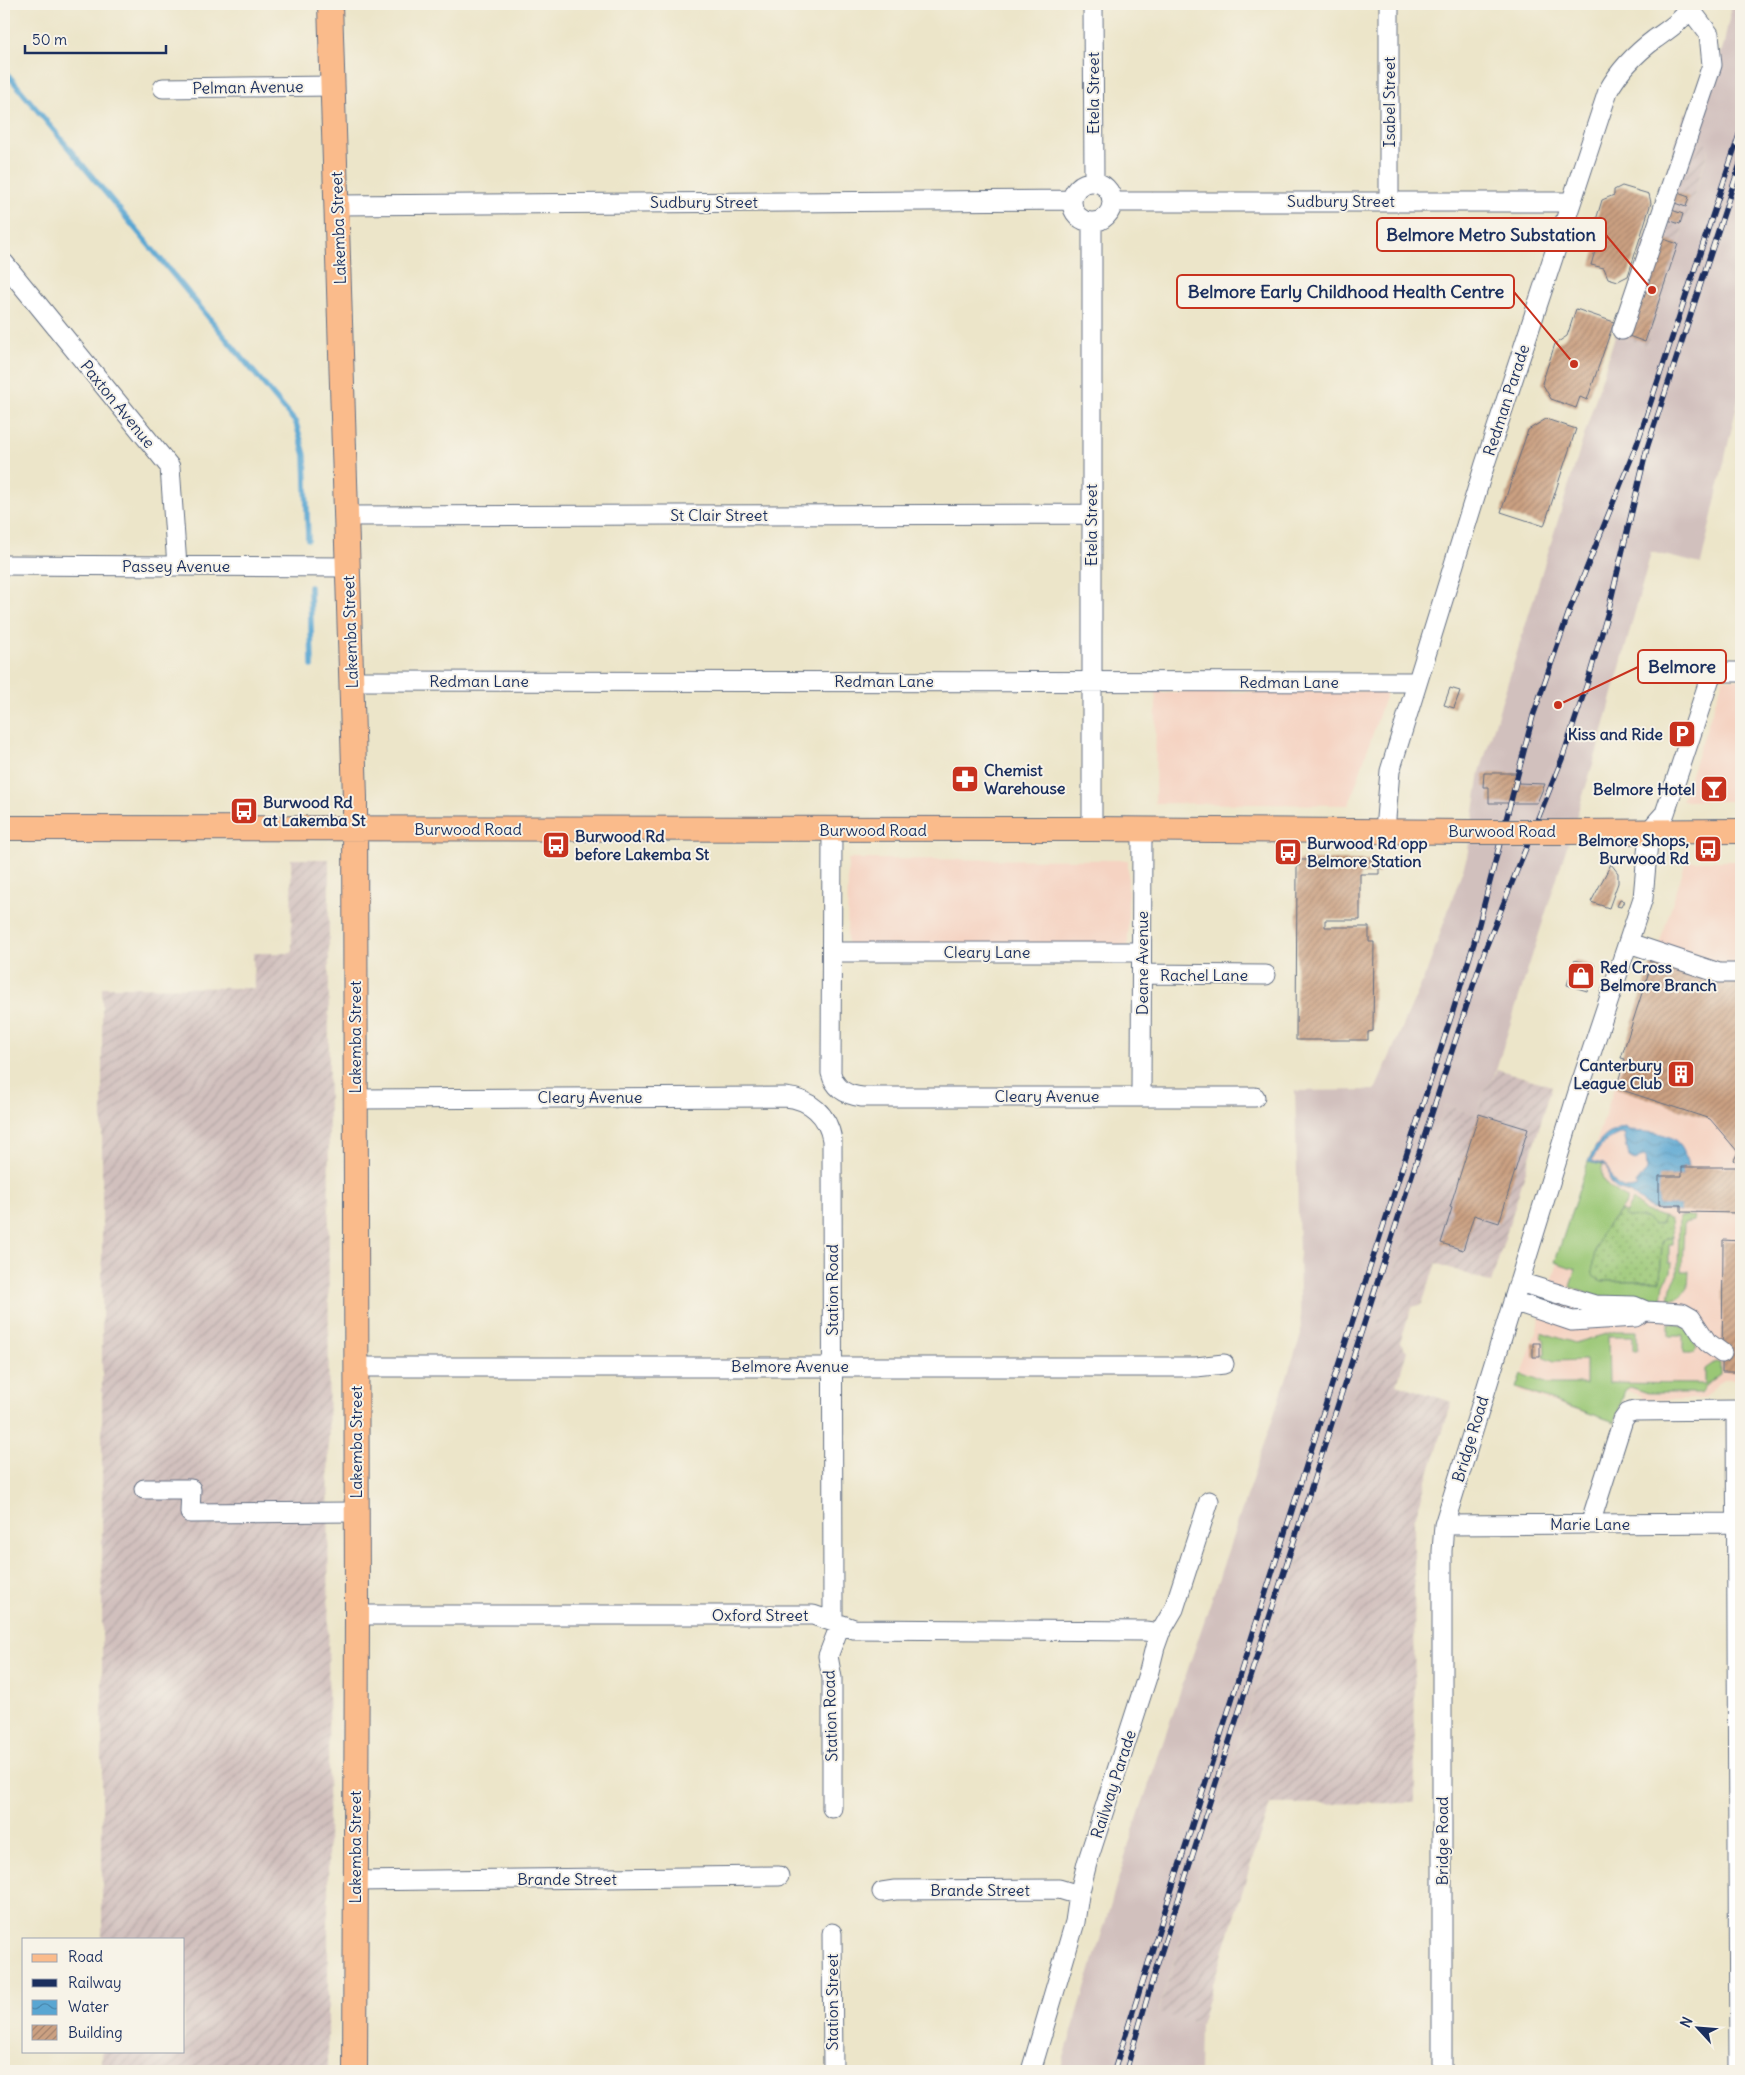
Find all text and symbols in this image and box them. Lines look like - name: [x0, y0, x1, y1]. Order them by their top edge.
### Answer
- scale bar: [25, 22, 166, 54]
- text: 50 m: [32, 30, 67, 49]
- street label: Etela Street: [1083, 51, 1103, 134]
- street label: Isabel Street: [1379, 56, 1399, 147]
- street label: Pelman Avenue: [192, 76, 304, 98]
- street label: Lakemba Street: [326, 171, 350, 285]
- street label: Sudbury Street: [1287, 191, 1396, 211]
- street label: Sudbury Street: [650, 192, 759, 212]
- callout: Belmore Metro Substation: [1377, 218, 1606, 251]
- text: Belmore Metro Substation: [1386, 223, 1596, 246]
- callout: Belmore Early Childhood Health Centre: [1177, 275, 1514, 308]
- text: Belmore Early Childhood Health Centre: [1188, 280, 1505, 303]
- street label: Redman Parade: [1479, 342, 1533, 458]
- street label: Paxton Avenue: [76, 356, 160, 452]
- street label: Etela Street: [1081, 483, 1101, 566]
- street label: St Clair Street: [670, 505, 768, 525]
- street label: Passey Avenue: [122, 556, 230, 576]
- street label: Lakemba Street: [338, 575, 362, 689]
- callout: Belmore: [1638, 650, 1726, 683]
- text: Belmore: [1648, 655, 1716, 678]
- street label: Redman Lane: [429, 671, 529, 691]
- street label: Redman Lane: [834, 671, 934, 691]
- street label: Redman Lane: [1239, 672, 1339, 692]
- parking icon: Kiss and Ride: [1667, 719, 1697, 749]
- place label: Kiss and Ride: [1568, 724, 1663, 744]
- place label: Chemist Warehouse: [984, 760, 1066, 798]
- pharmacy icon: Chemist Warehouse: [950, 764, 980, 794]
- bar icon: Belmore Hotel: [1699, 774, 1729, 804]
- place label: Belmore Hotel: [1593, 779, 1695, 799]
- place label: Burwood Rd at Lakemba St: [263, 792, 366, 830]
- bus stop icon: Burwood Rd at Lakemba St: [229, 796, 259, 826]
- street label: Burwood Road: [414, 819, 522, 839]
- street label: Burwood Road: [819, 820, 927, 840]
- street label: Burwood Road: [1448, 821, 1556, 841]
- place label: Burwood Rd before Lakemba St: [575, 826, 710, 864]
- bus stop icon: Burwood Rd before Lakemba St: [541, 830, 571, 860]
- place label: Belmore Shops, Burwood Rd: [1578, 830, 1690, 868]
- place label: Burwood Rd opp Belmore Station: [1307, 833, 1428, 871]
- bus stop icon: Belmore Shops, Burwood Rd: [1693, 834, 1723, 864]
- bus stop icon: Burwood Rd opp Belmore Station: [1273, 837, 1303, 867]
- street label: Deane Avenue: [1132, 911, 1152, 1015]
- street label: Cleary Lane: [944, 942, 1030, 962]
- place label: Red Cross Belmore Branch: [1600, 957, 1717, 995]
- shop icon: Red Cross Belmore Branch: [1566, 961, 1596, 991]
- street label: Rachel Lane: [1160, 965, 1248, 985]
- street label: Lakemba Street: [345, 980, 365, 1093]
- place label: Canterbury League Club: [1573, 1055, 1662, 1094]
- building icon: Canterbury League Club: [1666, 1059, 1696, 1089]
- street label: Cleary Avenue: [995, 1086, 1099, 1106]
- street label: Cleary Avenue: [538, 1087, 642, 1107]
- street label: Station Road: [822, 1244, 842, 1336]
- street label: Belmore Avenue: [731, 1356, 849, 1376]
- street label: Lakemba Street: [346, 1385, 366, 1498]
- street label: Bridge Road: [1447, 1394, 1493, 1484]
- street label: Marie Lane: [1550, 1514, 1630, 1534]
- street label: Oxford Street: [712, 1605, 809, 1625]
- street label: Station Road: [818, 1670, 842, 1762]
- street label: Railway Parade: [1086, 1727, 1140, 1841]
- street label: Lakemba Street: [345, 1790, 365, 1903]
- street label: Bridge Road: [1432, 1797, 1452, 1885]
- street label: Brande Street: [517, 1869, 617, 1889]
- street label: Brande Street: [930, 1880, 1030, 1900]
- legend: [22, 1938, 185, 2052]
- text: Road: [68, 1947, 103, 1966]
- street label: Station Street: [822, 1953, 842, 2050]
- text: Railway: [68, 1973, 122, 1992]
- text: Water: [68, 1997, 109, 2016]
- north arrow: [1672, 2002, 1722, 2052]
- text: N: [1676, 2014, 1697, 2031]
- text: Building: [68, 2023, 123, 2042]

